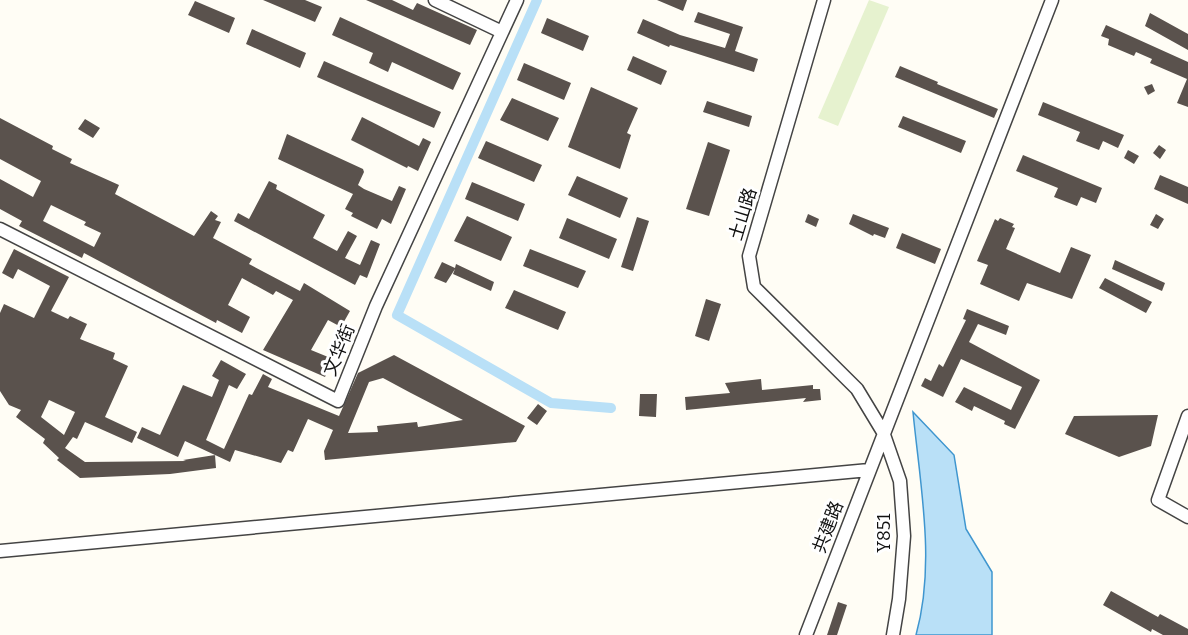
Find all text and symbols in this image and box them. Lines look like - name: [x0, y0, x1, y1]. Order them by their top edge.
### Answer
- street label: 土山路: [725, 185, 761, 243]
- street label: 文华街: [319, 321, 359, 379]
- street label: 共建路: [808, 498, 848, 556]
- street label: Y851: [873, 513, 895, 553]

